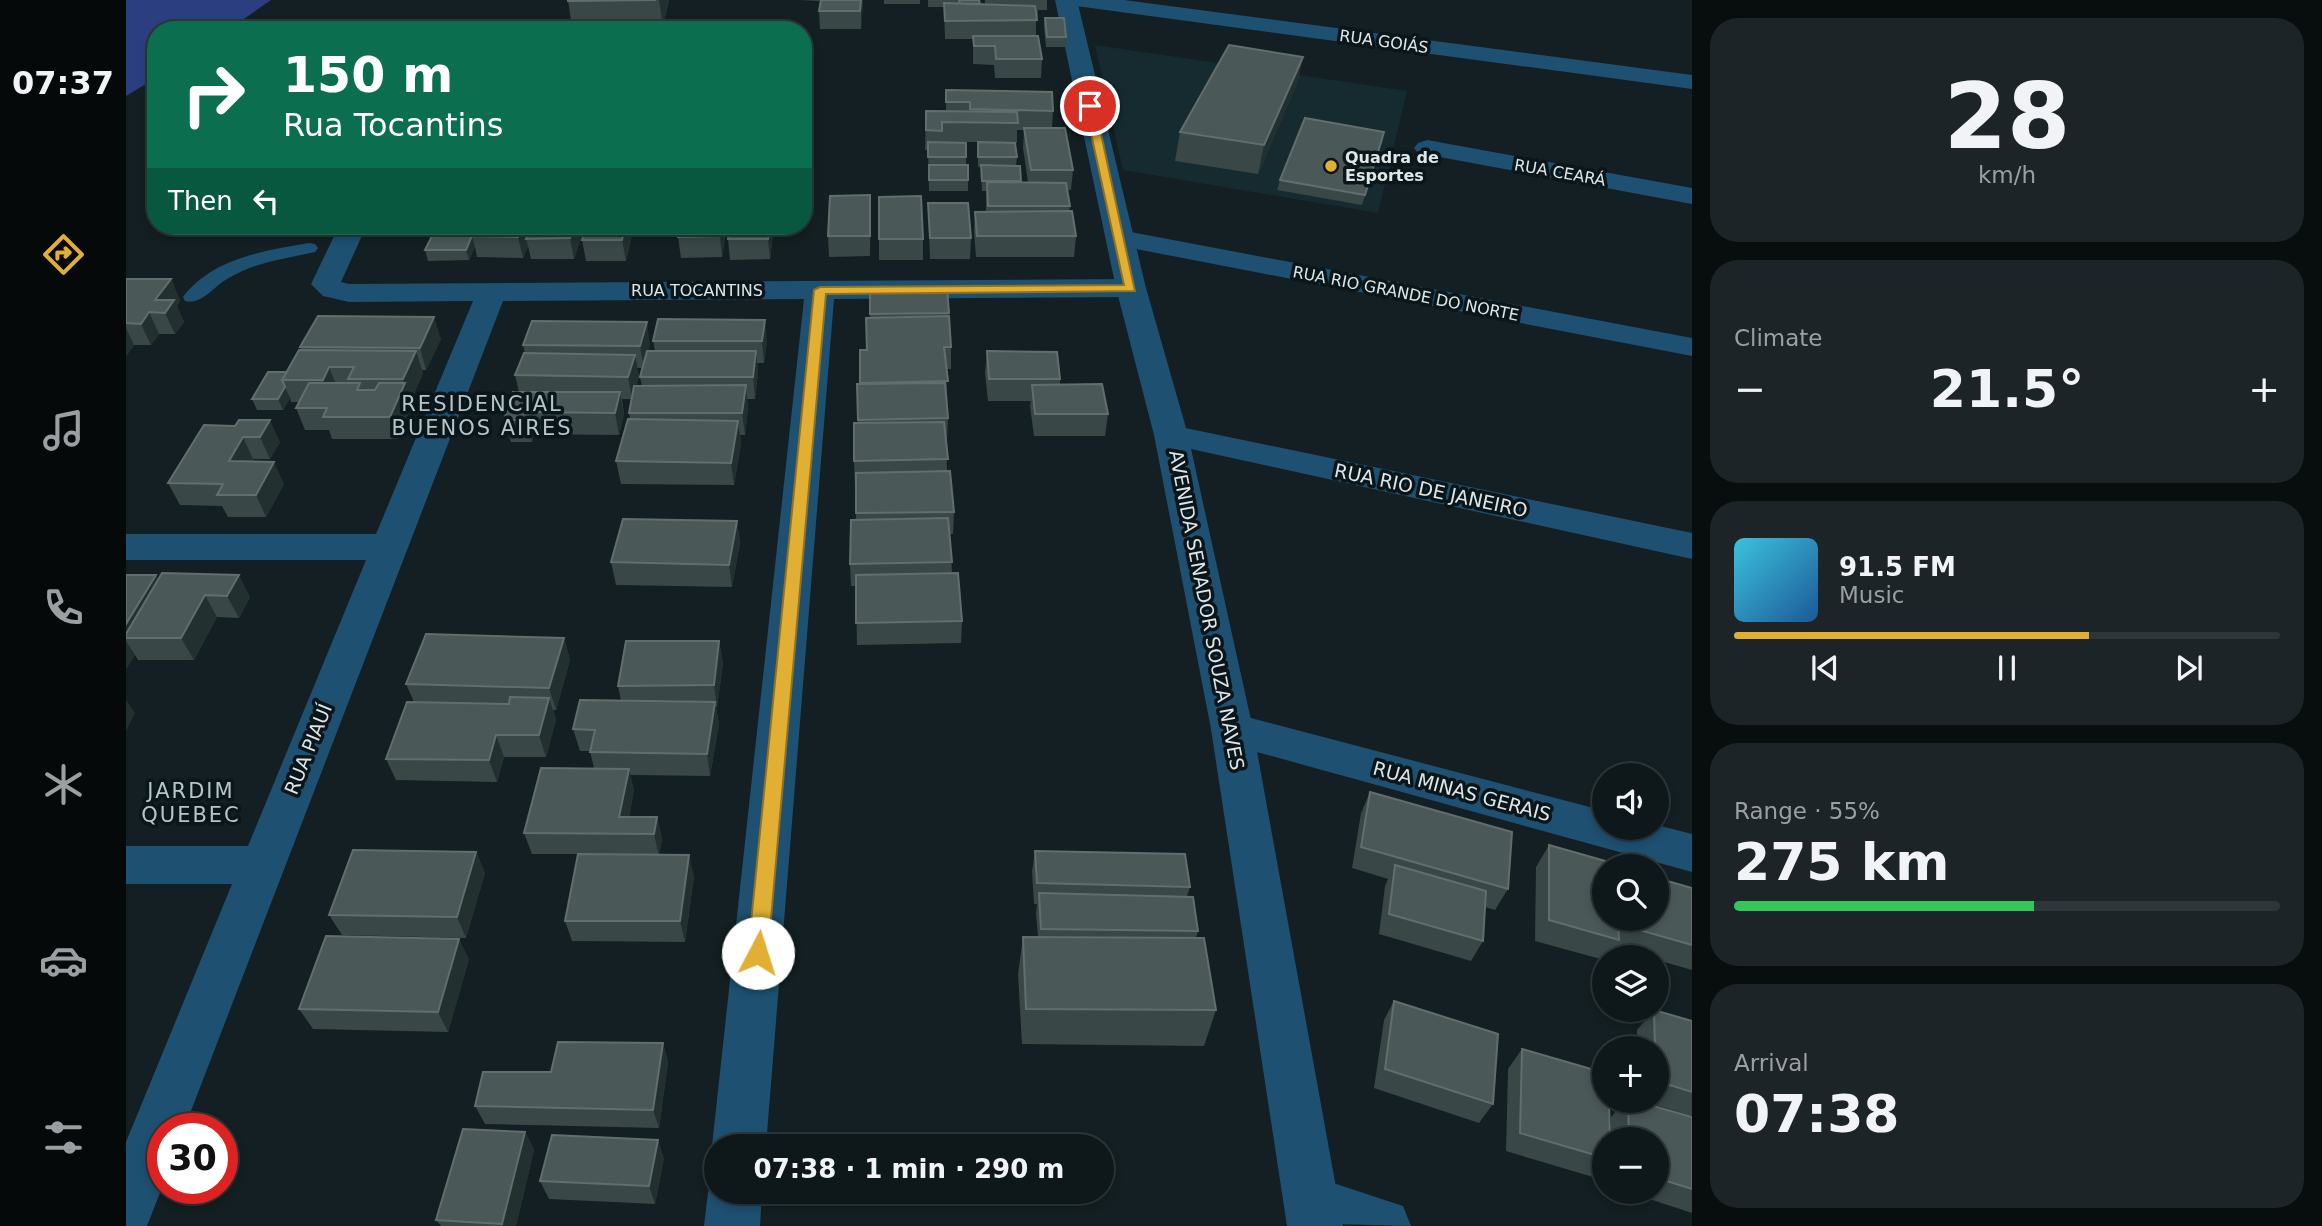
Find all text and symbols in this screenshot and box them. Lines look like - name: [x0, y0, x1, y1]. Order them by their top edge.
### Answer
- street label: RUA GOIÁS: [1338, 26, 1430, 57]
- text: 150 m: [283, 47, 453, 104]
- icon: right: [168, 49, 259, 140]
- text: 07:37: [12, 64, 114, 102]
- text: 28: [1944, 64, 2070, 169]
- pin: [1060, 76, 1120, 136]
- icon: arrive: [1071, 87, 1109, 125]
- text: Rua Tocantins: [283, 106, 503, 144]
- place label: Quadra de Esportes: [1345, 148, 1439, 185]
- street label: RUA CEARÁ: [1513, 155, 1607, 190]
- marker: Quadra de Esportes: [1323, 158, 1339, 174]
- text: km/h: [1978, 162, 2036, 188]
- icon: left: [247, 182, 285, 220]
- text: Then: [168, 186, 233, 216]
- icon: directions: [39, 230, 88, 279]
- street label: RUA RIO GRANDE DO NORTE: [1291, 262, 1521, 325]
- street label: RUA TOCANTINS: [631, 281, 763, 300]
- text: Climate: [1734, 325, 1823, 351]
- text: 21.5°: [1930, 359, 2084, 419]
- text: −: [1734, 367, 1766, 411]
- text: +: [2248, 367, 2280, 411]
- district label: RESIDENCIAL BUENOS AIRES: [391, 392, 573, 440]
- icon: music: [39, 406, 88, 455]
- street label: AVENIDA SENADOR SOUZA NAVES: [1165, 448, 1249, 772]
- street label: RUA RIO DE JANEIRO: [1332, 459, 1530, 521]
- text: 91.5 FM: [1839, 552, 1956, 582]
- text: Music: [1839, 582, 1904, 608]
- icon: phone: [39, 583, 88, 632]
- icon: previous: [1806, 649, 1844, 687]
- icon: pause: [1988, 649, 2026, 687]
- icon: next: [2170, 649, 2208, 687]
- street label: RUA PIAUÍ: [280, 700, 336, 797]
- street label: RUA MINAS GERAIS: [1371, 757, 1553, 825]
- icon: climate: [39, 760, 88, 809]
- map controls: [1592, 763, 1669, 1204]
- button: sound: [1592, 763, 1669, 840]
- district label: JARDIM QUEBEC: [141, 779, 241, 827]
- text: Range · 55%: [1734, 798, 1880, 824]
- text: 275 km: [1734, 832, 1949, 892]
- button: search: [1592, 854, 1669, 931]
- position arrow: [721, 916, 795, 990]
- icon: car: [39, 936, 88, 985]
- button: layers: [1592, 945, 1669, 1022]
- button: +: [1592, 1036, 1669, 1113]
- text: Arrival: [1734, 1050, 1809, 1076]
- text: 07:38: [1734, 1084, 1900, 1144]
- icon: filters: [39, 1113, 88, 1162]
- speed limit sign: 30: [147, 1113, 238, 1204]
- button: −: [1592, 1127, 1669, 1204]
- text: 07:38 · 1 min · 290 m: [754, 1154, 1064, 1184]

